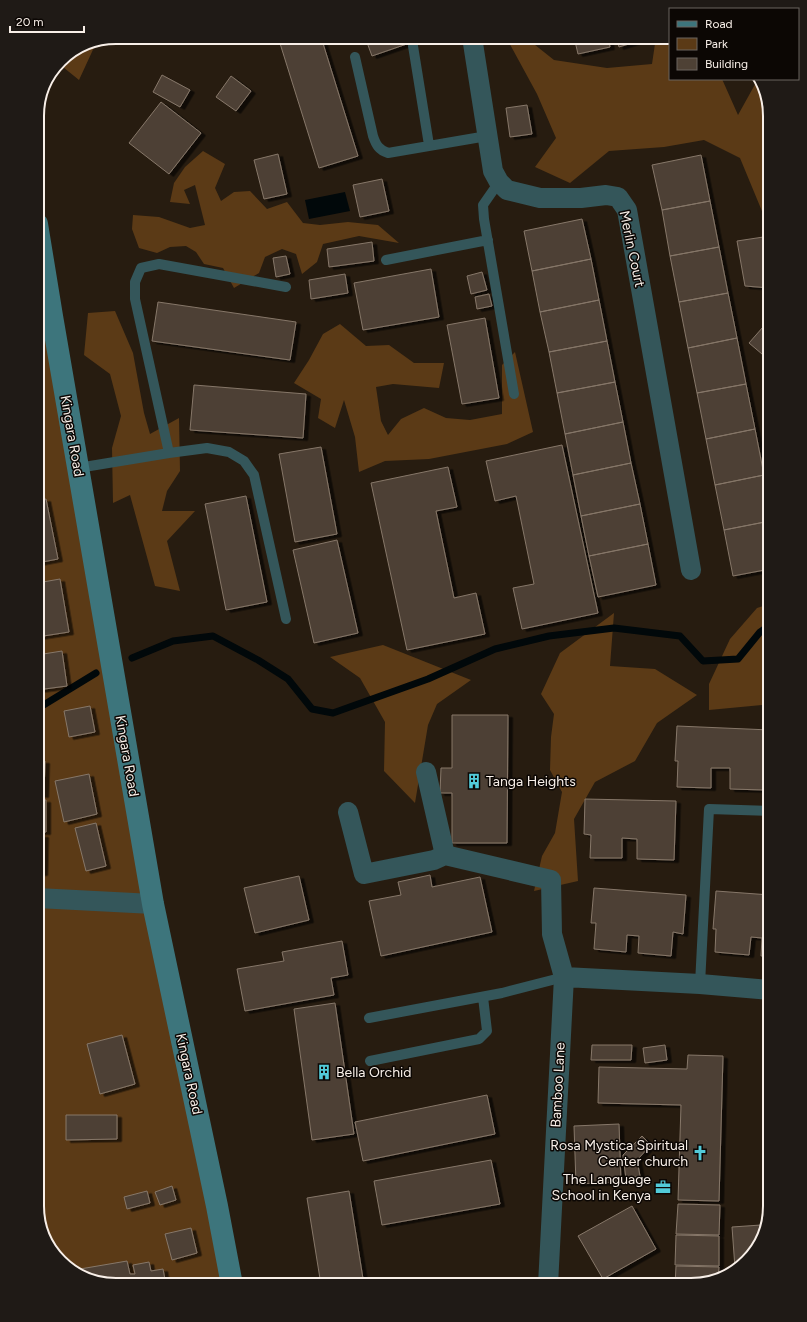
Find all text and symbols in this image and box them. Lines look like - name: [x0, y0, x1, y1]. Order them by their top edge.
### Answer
- scale bar: [10, 8, 84, 34]
- legend: [669, 8, 799, 80]
- text: 20 m: [16, 15, 44, 29]
- text: Road: [705, 17, 733, 31]
- text: Park: [705, 37, 728, 51]
- text: Building: [705, 57, 748, 71]
- street label: Merlin Court: [616, 209, 648, 289]
- street label: Kingara Road: [56, 394, 88, 478]
- street label: Kingara Road: [111, 714, 143, 798]
- building icon: Tanga Heights: [465, 772, 483, 790]
- place label: Tanga Heights: [486, 773, 576, 790]
- street label: Kingara Road: [172, 1032, 206, 1116]
- street label: Bamboo Lane: [547, 1042, 569, 1128]
- building icon: Bella Orchid: [315, 1063, 333, 1081]
- place label: Bella Orchid: [336, 1064, 411, 1081]
- place label: Rosa Mystica Spiritual Center church: [550, 1137, 688, 1170]
- church icon: Rosa Mystica Spiritual Center church: [691, 1144, 709, 1162]
- place label: The Language School in Kenya: [552, 1171, 651, 1204]
- office icon: The Language School in Kenya: [654, 1178, 672, 1196]

